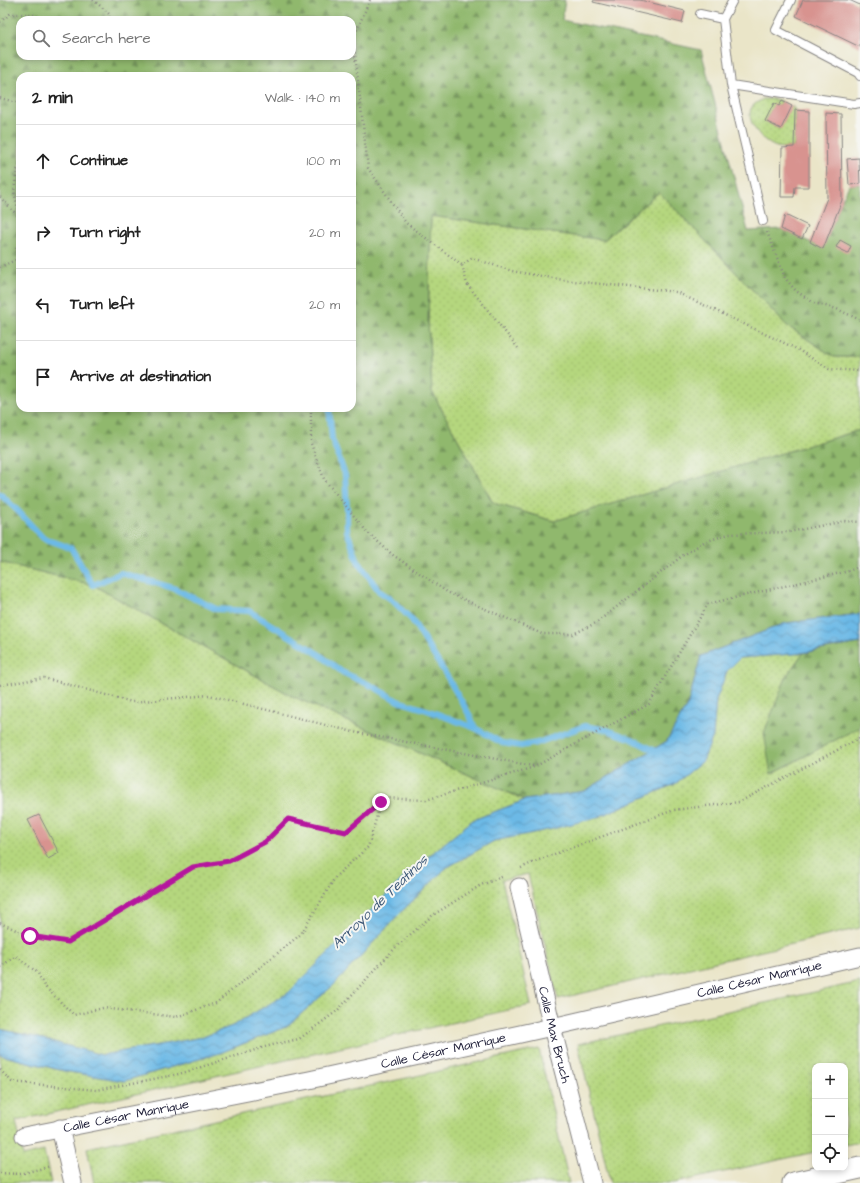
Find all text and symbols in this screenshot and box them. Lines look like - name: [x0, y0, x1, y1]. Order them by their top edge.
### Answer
- search box: [16, 16, 356, 60]
- icon: search: [30, 27, 52, 49]
- text: Search here: [62, 28, 151, 49]
- text: 2 min: [32, 86, 73, 110]
- text: Walk · 140 m: [265, 89, 340, 107]
- icon: ahead: [32, 150, 54, 172]
- text: Continue: [70, 150, 128, 171]
- text: 100 m: [307, 152, 340, 170]
- icon: right: [32, 222, 54, 244]
- text: Turn right: [70, 222, 141, 243]
- text: 20 m: [309, 224, 340, 242]
- icon: left: [32, 294, 54, 316]
- text: Turn left: [70, 294, 134, 315]
- text: 20 m: [309, 296, 340, 314]
- icon: arrive: [32, 366, 54, 388]
- text: Arrive at destination: [70, 366, 211, 387]
- route end: [372, 793, 390, 811]
- water label: Arroyo de Teatinos: [327, 850, 433, 953]
- route start: [21, 927, 39, 945]
- street label: Calle César Manrique: [695, 956, 824, 1002]
- street label: Calle Max Bruch: [534, 985, 575, 1085]
- street label: Calle César Manrique: [379, 1028, 508, 1073]
- map controls: [812, 1063, 848, 1171]
- button: +: [812, 1063, 848, 1099]
- street label: Calle César Manrique: [62, 1095, 190, 1137]
- button: −: [812, 1099, 848, 1135]
- button: locate: [812, 1135, 848, 1171]

